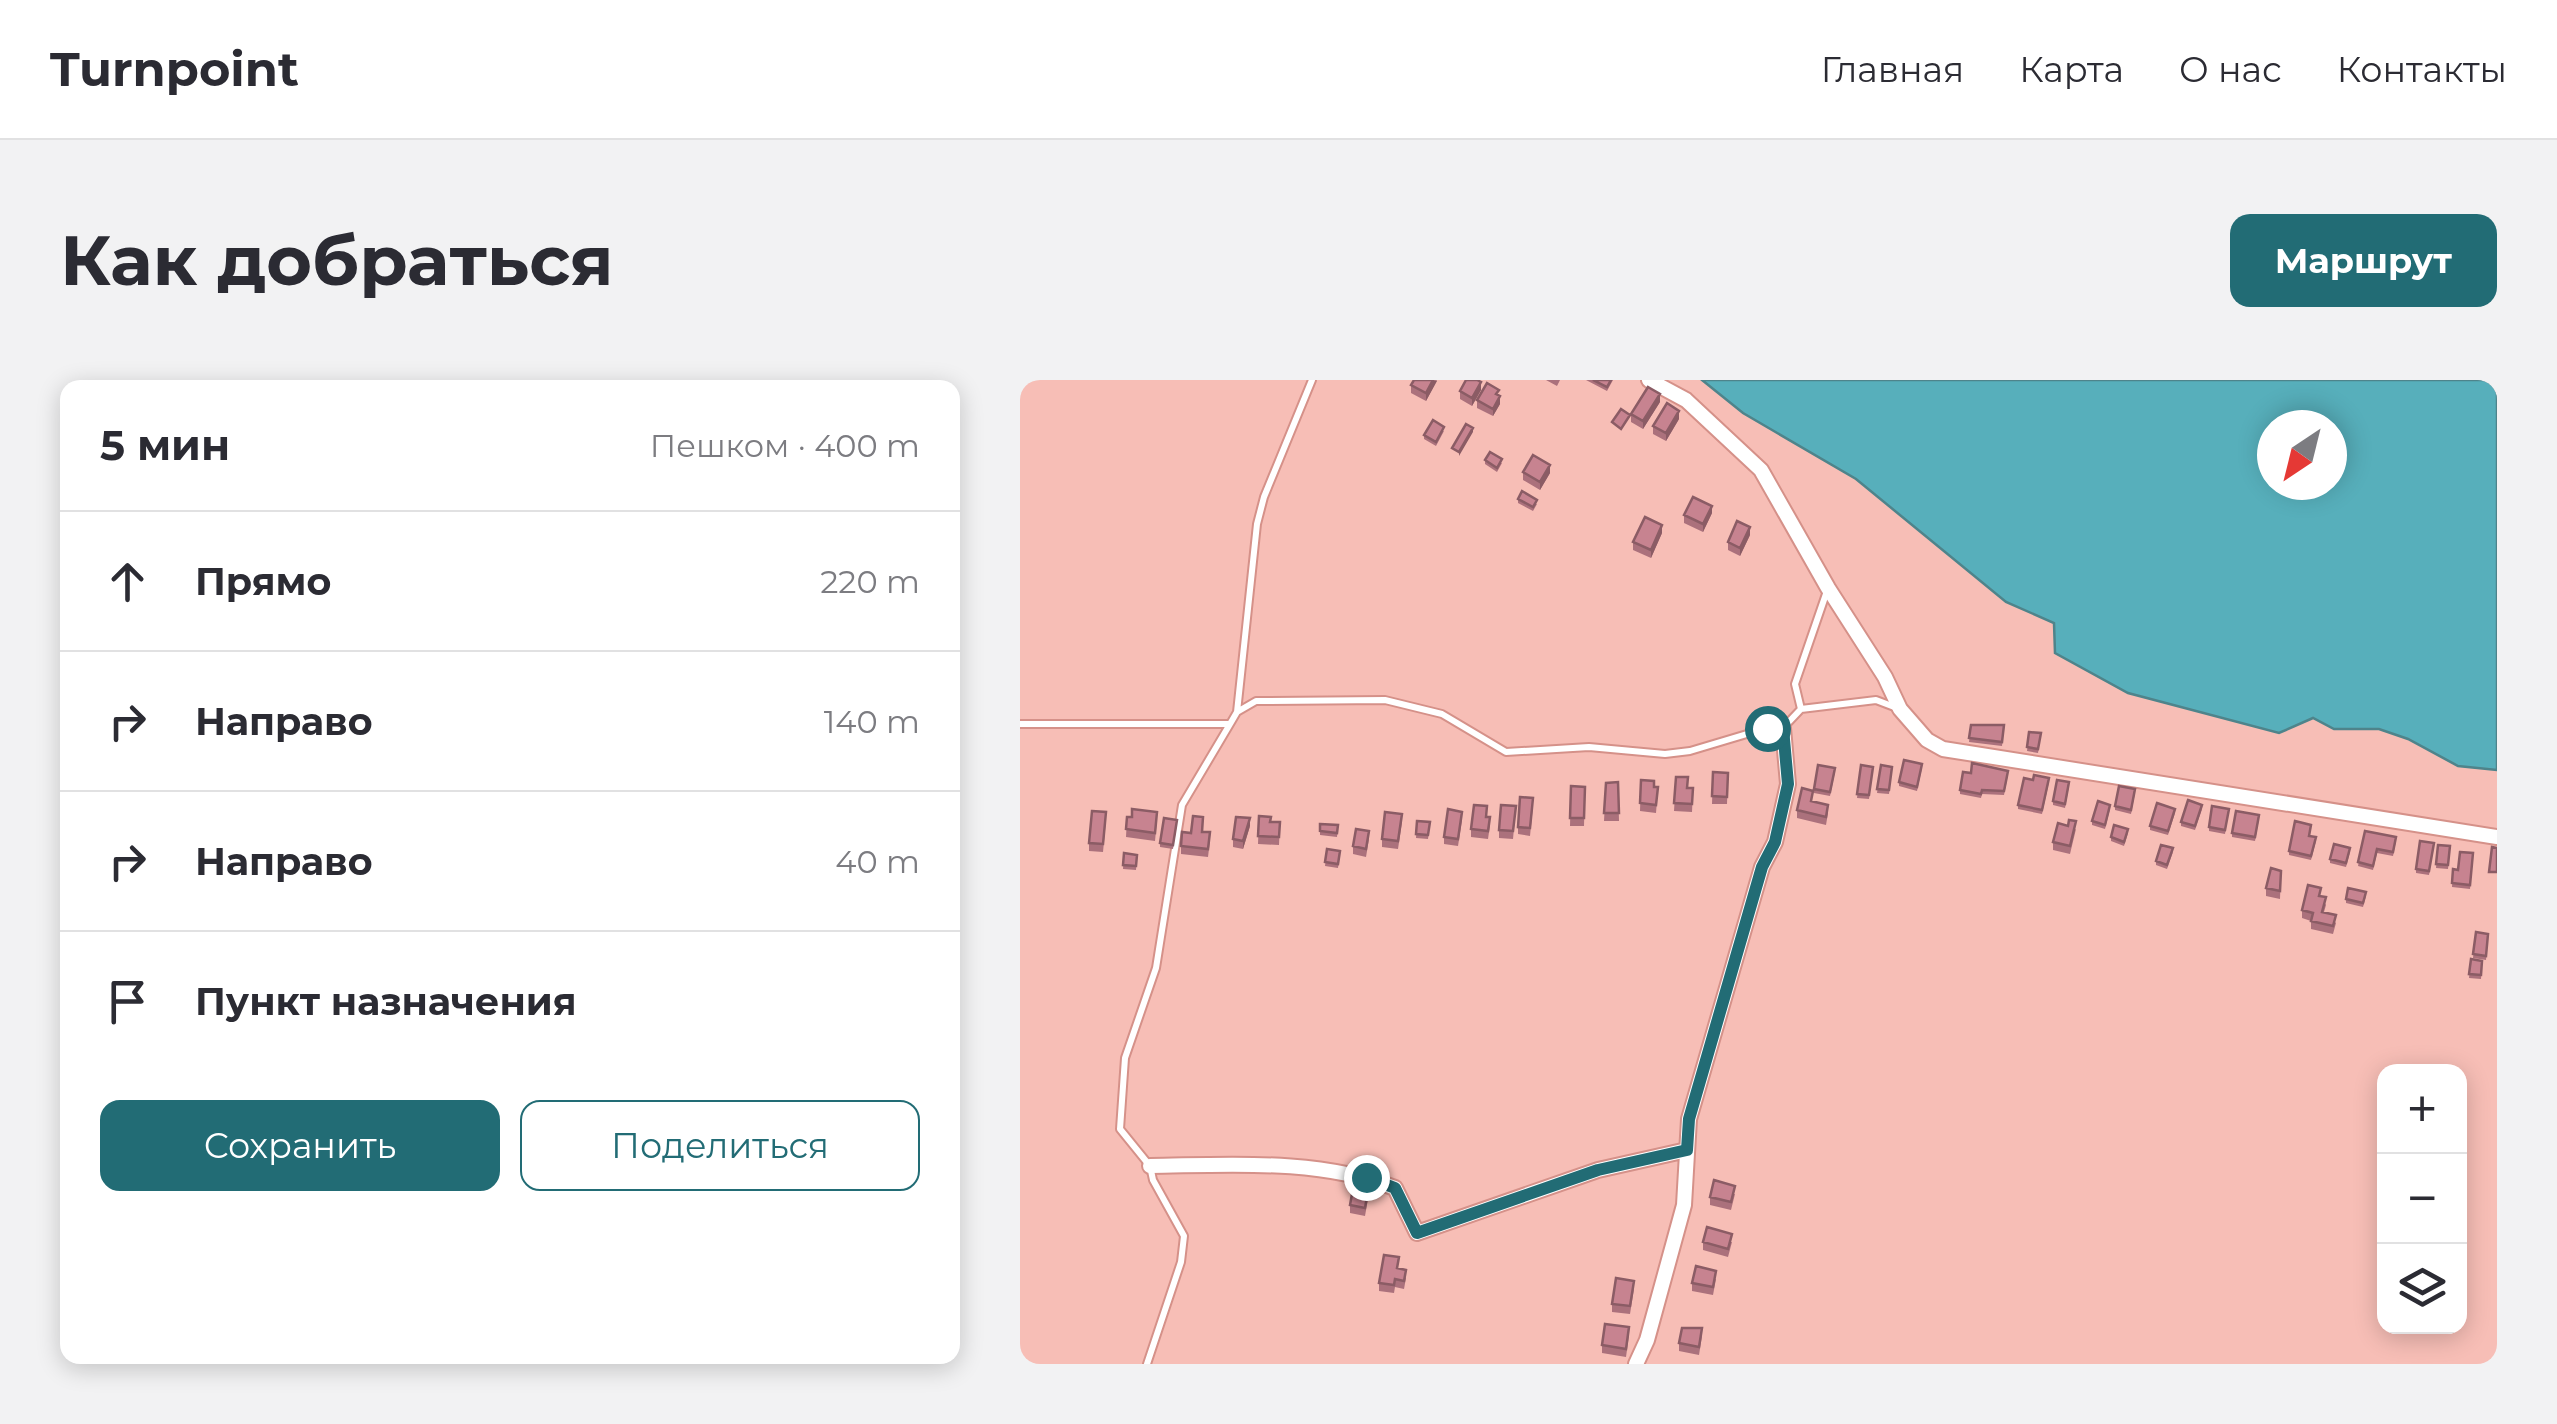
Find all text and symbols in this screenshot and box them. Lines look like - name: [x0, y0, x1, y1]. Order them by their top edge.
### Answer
- text: Turnpoint: [50, 40, 299, 98]
- text: Главная: [1821, 48, 1964, 91]
- text: Карта: [2019, 48, 2124, 91]
- text: О нас: [2179, 48, 2282, 91]
- text: Контакты: [2337, 48, 2507, 91]
- button: Маршрут: [2230, 214, 2497, 307]
- text: Как добраться: [60, 217, 614, 303]
- north arrow: [2257, 410, 2347, 500]
- text: 5 мин: [100, 419, 230, 471]
- text: Пешком · 400 m: [650, 426, 920, 465]
- icon: ahead: [100, 554, 155, 609]
- text: Прямо: [195, 558, 331, 605]
- text: 220 m: [820, 562, 920, 601]
- icon: right: [100, 694, 155, 749]
- text: Направо: [195, 698, 373, 745]
- text: 140 m: [824, 702, 920, 741]
- route start: [1745, 706, 1791, 752]
- icon: right: [100, 834, 155, 889]
- text: Направо: [195, 838, 373, 885]
- text: 40 m: [835, 842, 920, 881]
- icon: arrive: [100, 974, 155, 1029]
- text: Пункт назначения: [195, 978, 577, 1025]
- map controls: [2377, 1064, 2467, 1334]
- button: +: [2377, 1064, 2467, 1154]
- button: Сохранить: [100, 1100, 500, 1191]
- button: Поделиться: [520, 1100, 920, 1191]
- button: −: [2377, 1154, 2467, 1244]
- route end: [1344, 1155, 1390, 1201]
- button: layers: [2377, 1244, 2467, 1334]

